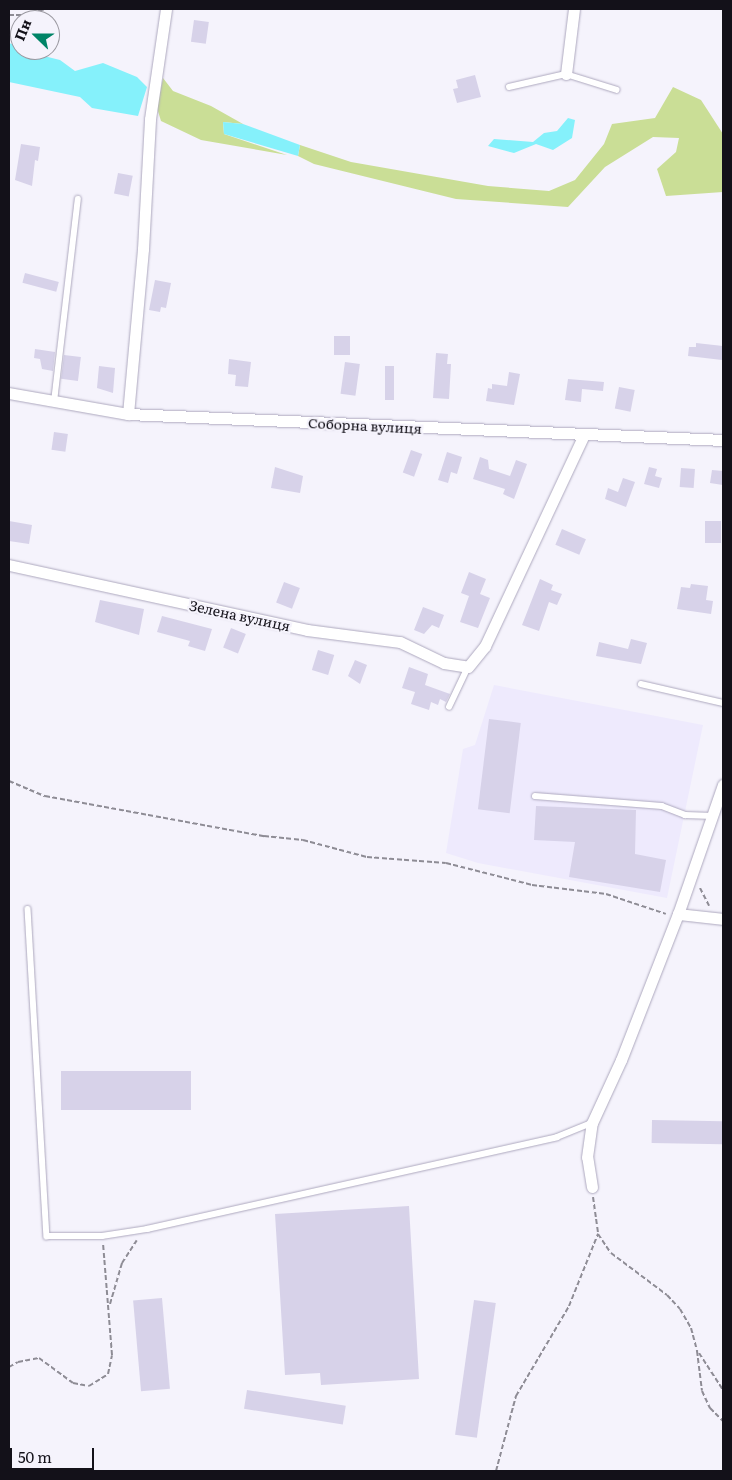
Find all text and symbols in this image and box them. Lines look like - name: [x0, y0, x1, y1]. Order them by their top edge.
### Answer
- north arrow: [10, 10, 60, 60]
- text: Пн: [9, 16, 35, 44]
- street label: Соборна вулиця: [308, 414, 422, 436]
- street label: Зелена вулиця: [188, 596, 292, 634]
- scale bar: [12, 1438, 96, 1470]
- text: 50 m: [18, 1445, 52, 1468]

